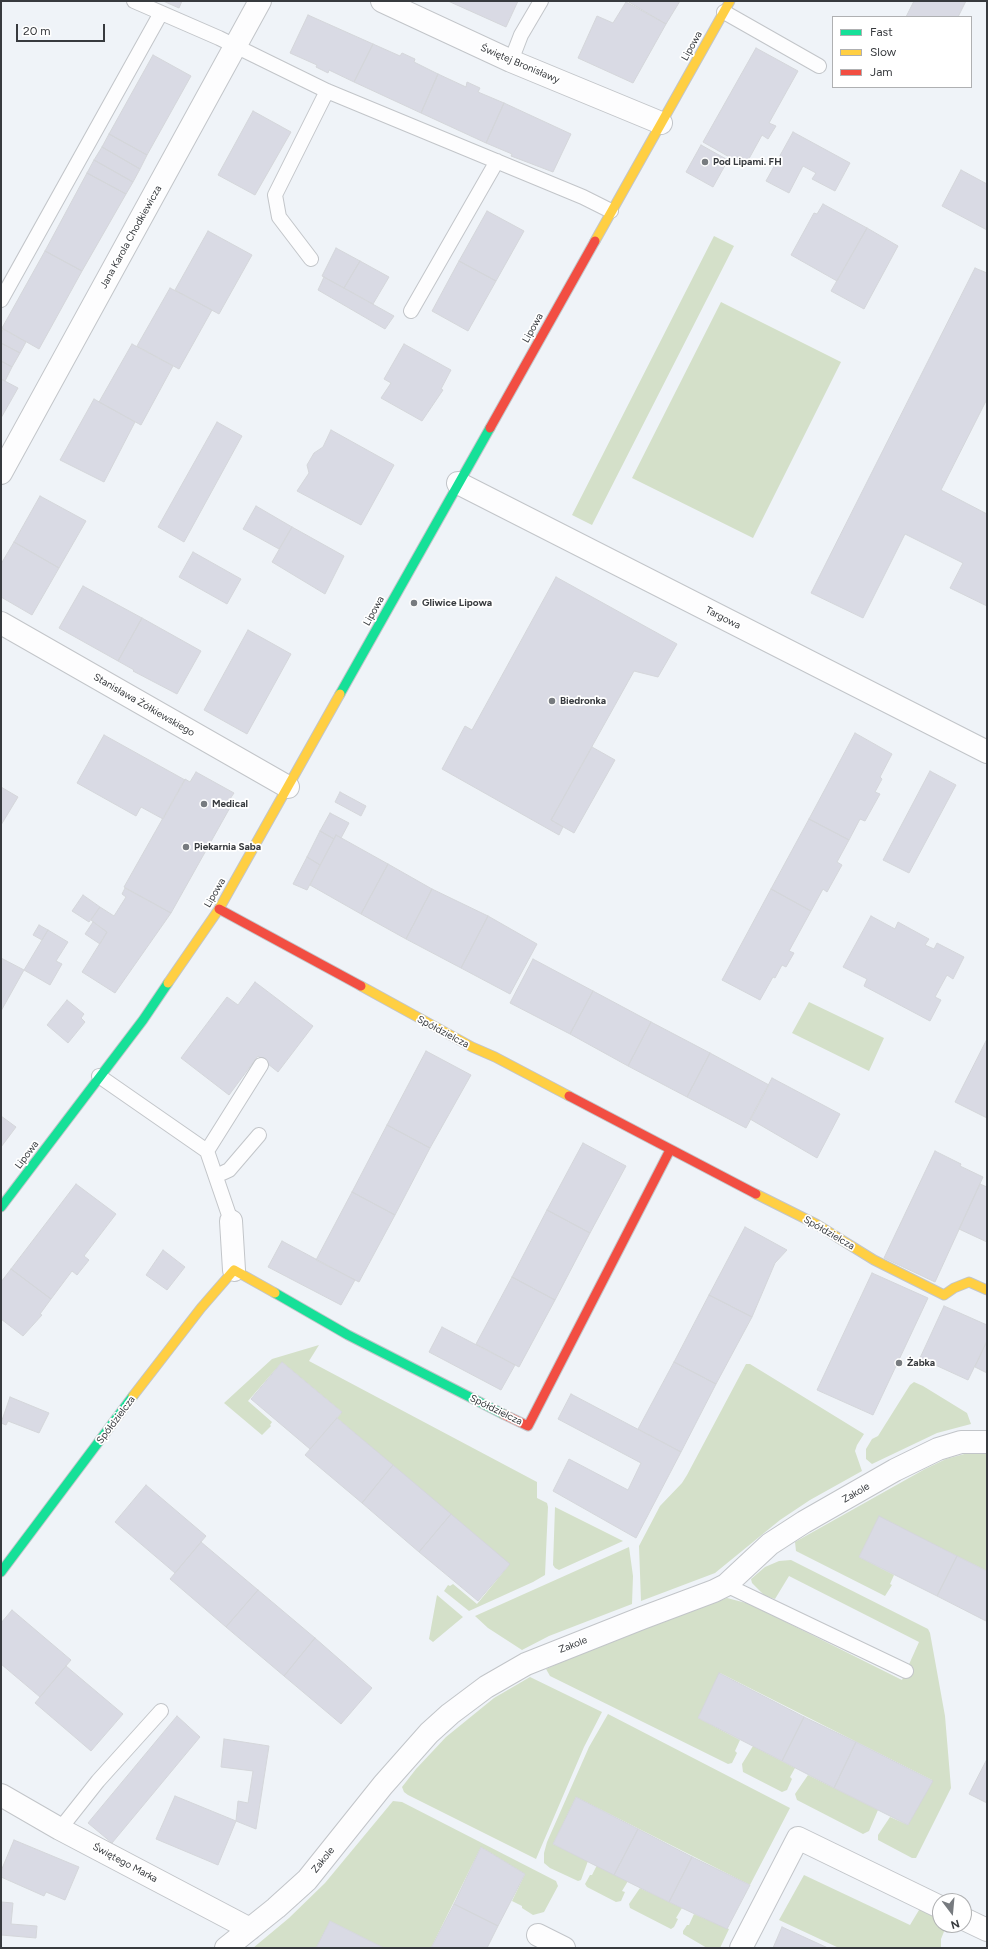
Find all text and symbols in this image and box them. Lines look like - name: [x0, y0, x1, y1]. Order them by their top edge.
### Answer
- scale bar: [18, 16, 107, 42]
- legend: [832, 16, 972, 88]
- text: 20 m: [23, 24, 51, 38]
- text: Fast: [870, 25, 893, 39]
- street label: Lipowa: [679, 29, 705, 63]
- street label: Świętej Bronisławy: [479, 42, 561, 86]
- text: Slow: [870, 45, 896, 59]
- text: Jam: [870, 65, 893, 79]
- place label: Pod Lipami. FH: [713, 156, 782, 168]
- marker: Pod Lipami. FH: [700, 157, 710, 167]
- street label: Jana Karola Chodkiewicza: [98, 183, 164, 291]
- street label: Lipowa: [520, 311, 546, 345]
- street label: Lipowa: [361, 594, 387, 628]
- place label: Gliwice Lipowa: [422, 597, 492, 609]
- marker: Gliwice Lipowa: [409, 598, 419, 608]
- street label: Targowa: [703, 604, 743, 632]
- street label: Stanisława Żółkiewskiego: [91, 671, 197, 739]
- place label: Biedronka: [560, 695, 606, 707]
- marker: Biedronka: [547, 696, 557, 706]
- place label: Medical: [212, 798, 248, 810]
- marker: Medical: [199, 799, 209, 809]
- place label: Piekarnia Saba: [194, 841, 261, 853]
- marker: Piekarnia Saba: [181, 842, 191, 852]
- street label: Lipowa: [202, 876, 228, 910]
- street label: Spółdzielcza: [415, 1013, 471, 1051]
- street label: Lipowa: [13, 1139, 41, 1171]
- street label: Spółdzielcza: [801, 1214, 857, 1252]
- place label: Żabka: [907, 1357, 935, 1369]
- marker: Żabka: [894, 1358, 904, 1368]
- street label: Spółdzielcza: [468, 1392, 524, 1428]
- street label: Spółdzielcza: [94, 1394, 138, 1446]
- street label: Zakole: [840, 1480, 872, 1506]
- street label: Zakole: [557, 1634, 589, 1656]
- street label: Świętego Marka: [90, 1841, 160, 1885]
- street label: Zakole: [309, 1845, 337, 1875]
- north arrow: [932, 1893, 972, 1933]
- text: N: [949, 1917, 961, 1931]

